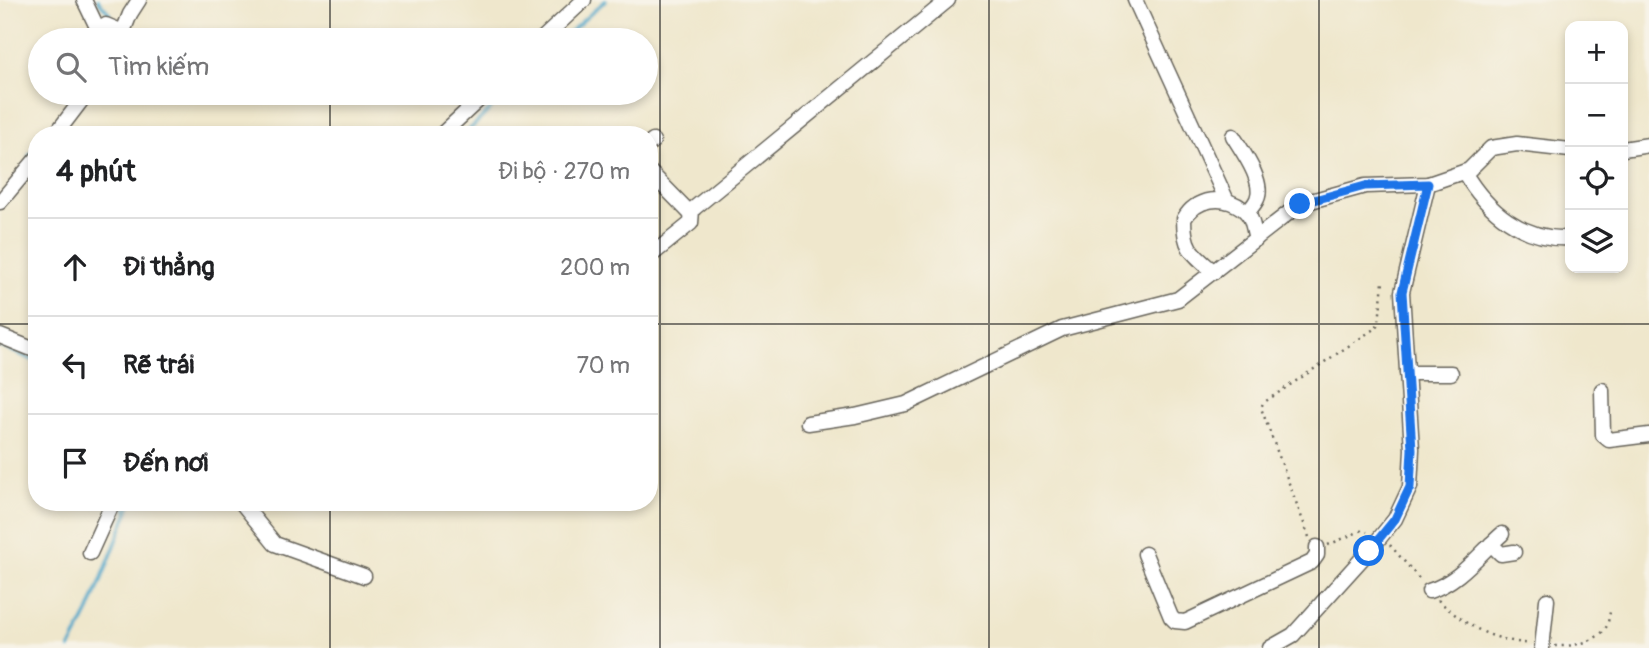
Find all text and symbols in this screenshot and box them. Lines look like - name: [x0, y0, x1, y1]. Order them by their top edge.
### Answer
- map controls: [1565, 21, 1628, 273]
- button: +: [1565, 21, 1628, 84]
- search box: [28, 28, 658, 105]
- icon: search: [52, 48, 90, 86]
- text: Tìm kiếm: [108, 51, 209, 83]
- button: −: [1565, 84, 1628, 147]
- button: locate: [1565, 147, 1628, 210]
- text: 4 phút: [56, 153, 136, 190]
- text: Đi bộ · 270 m: [498, 157, 630, 186]
- route end: [1284, 188, 1315, 219]
- button: layers: [1565, 210, 1628, 273]
- icon: ahead: [56, 248, 94, 286]
- text: Đi thẳng: [123, 251, 215, 283]
- text: 200 m: [560, 253, 630, 282]
- icon: left: [56, 346, 94, 384]
- text: Rẽ trái: [123, 349, 194, 381]
- text: 70 m: [577, 351, 630, 380]
- icon: arrive: [56, 444, 94, 482]
- text: Đến nơi: [123, 447, 208, 479]
- route start: [1353, 535, 1384, 566]

